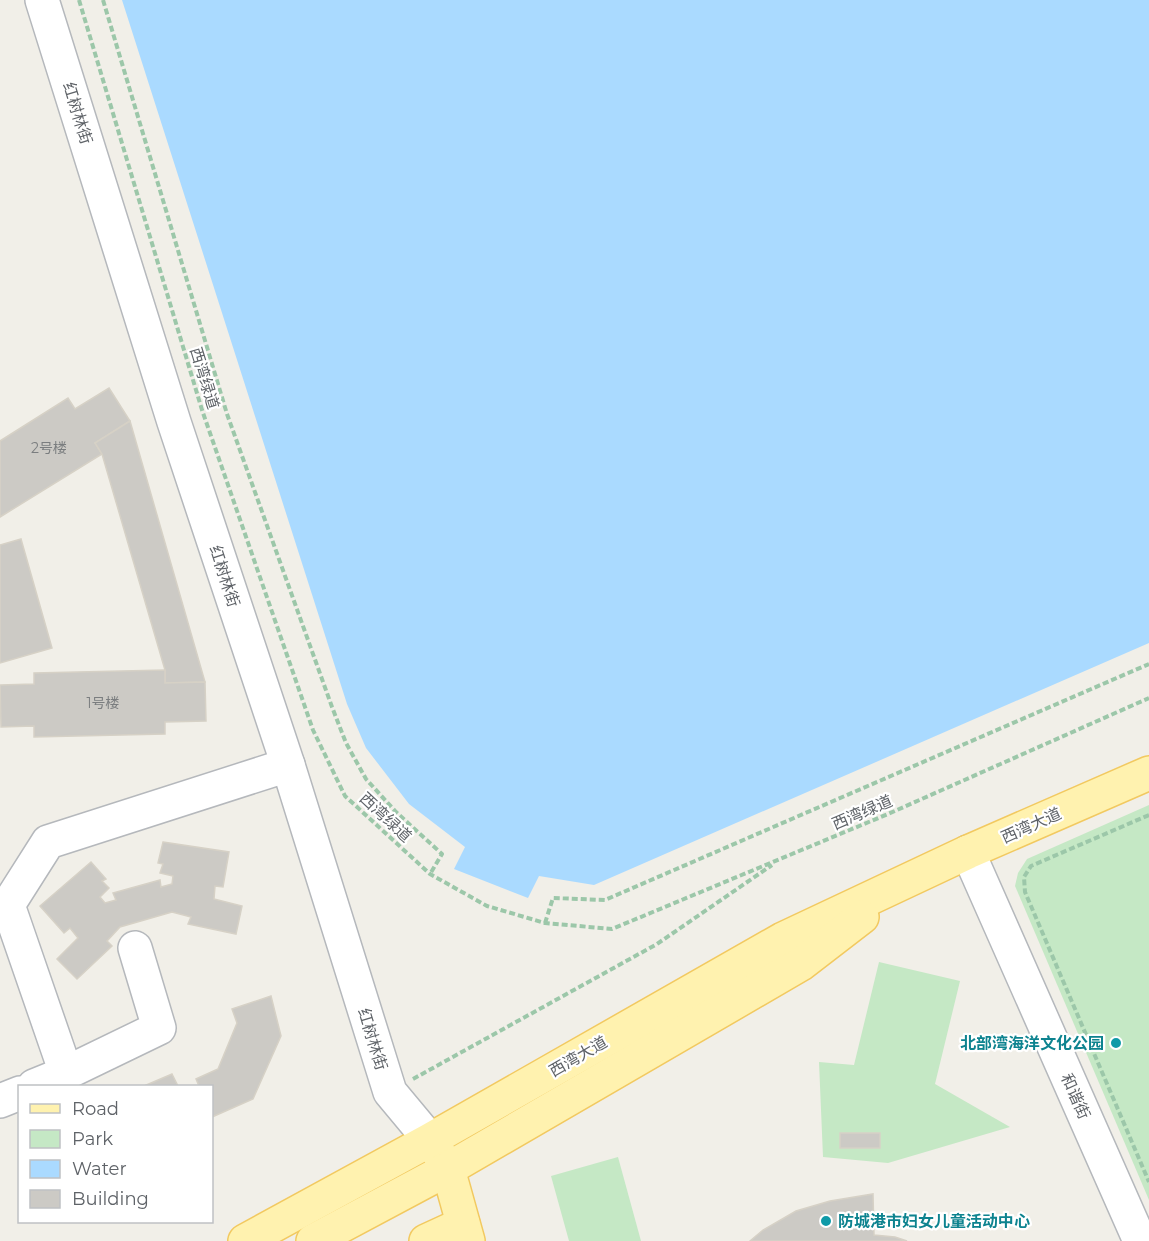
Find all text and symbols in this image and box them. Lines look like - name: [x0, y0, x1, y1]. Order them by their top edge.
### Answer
- street label: 红树林街: [59, 80, 96, 147]
- street label: 西湾绿道: [186, 345, 223, 412]
- house number: 2号楼: [31, 439, 67, 457]
- street label: 红树林街: [206, 543, 243, 610]
- house number: 1号楼: [86, 694, 120, 712]
- street label: 西湾绿道: [356, 789, 416, 846]
- street label: 西湾绿道: [829, 791, 895, 834]
- street label: 西湾大道: [998, 804, 1064, 847]
- street label: 红树林街: [354, 1006, 391, 1073]
- street label: 西湾大道: [546, 1032, 611, 1081]
- place label: 北部湾海洋文化公园: [960, 1034, 1104, 1053]
- marker: 北部湾海洋文化公园: [1109, 1036, 1123, 1050]
- street label: 和谐街: [1057, 1070, 1094, 1122]
- legend: [18, 1085, 213, 1223]
- text: Road: [72, 1098, 119, 1120]
- text: Park: [72, 1128, 113, 1150]
- text: Water: [72, 1158, 127, 1180]
- text: Building: [72, 1188, 149, 1210]
- place label: 防城港市妇女儿童活动中心: [838, 1212, 1030, 1231]
- marker: 防城港市妇女儿童活动中心: [819, 1214, 833, 1228]

